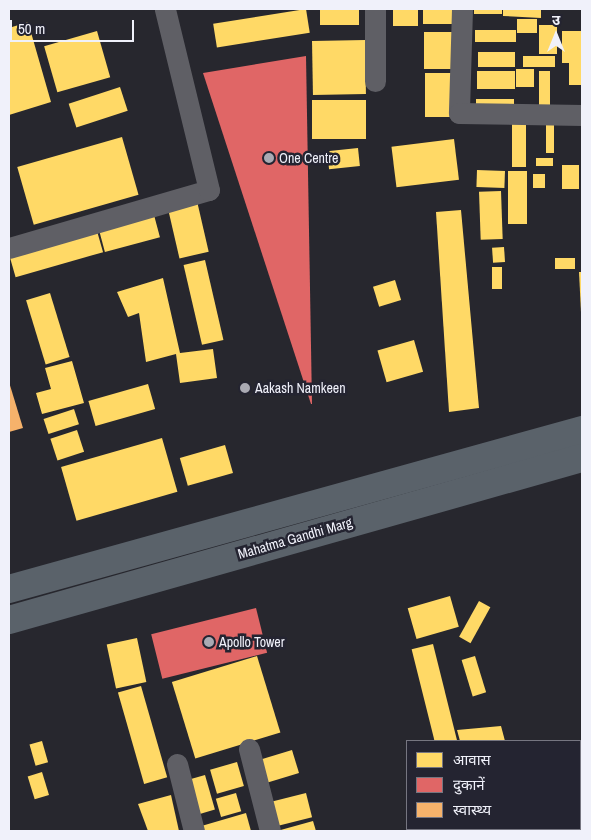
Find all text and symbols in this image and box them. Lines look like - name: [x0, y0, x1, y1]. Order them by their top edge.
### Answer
- scale bar: [12, 10, 136, 42]
- north arrow: [531, 10, 581, 60]
- text: उ: [552, 11, 560, 29]
- text: 50 m: [18, 18, 45, 39]
- place label: One Centre: [279, 150, 338, 166]
- marker: One Centre: [263, 152, 275, 164]
- place label: Aakash Namkeen: [255, 380, 346, 396]
- marker: Aakash Namkeen: [239, 382, 251, 394]
- street label: Mahatma Gandhi Marg: [236, 514, 354, 562]
- place label: Apollo Tower: [219, 634, 285, 650]
- marker: Apollo Tower: [203, 636, 215, 648]
- legend: [406, 740, 581, 830]
- text: आवास: [453, 749, 491, 770]
- text: दुकानें: [453, 774, 485, 795]
- text: स्वास्थ्य: [453, 799, 491, 820]

